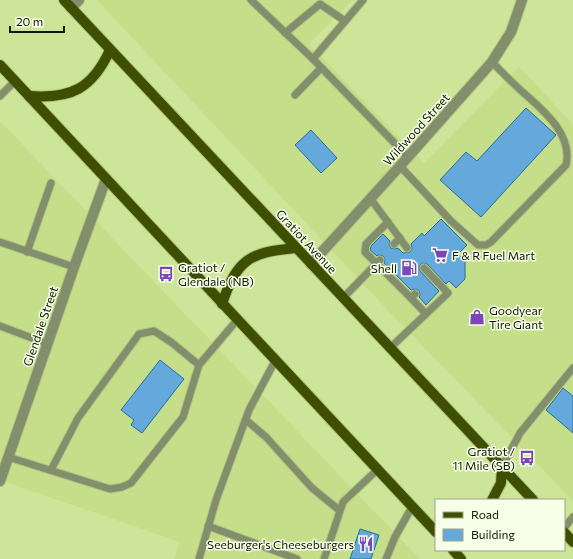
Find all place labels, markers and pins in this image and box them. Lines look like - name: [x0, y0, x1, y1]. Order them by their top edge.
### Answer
- supermarket icon: F & R Fuel Mart: [431, 246, 449, 264]
- place label: F & R Fuel Mart: [452, 248, 535, 262]
- fuel station icon: Shell: [400, 259, 418, 277]
- place label: Gratiot / Glendale (NB): [178, 260, 254, 288]
- place label: Shell: [371, 261, 397, 275]
- bus stop icon: Gratiot / Glendale (NB): [157, 265, 175, 283]
- place label: Goodyear Tire Giant: [489, 303, 543, 331]
- shop icon: Goodyear Tire Giant: [468, 308, 486, 326]
- place label: Gratiot / 11 Mile (SB): [452, 444, 515, 472]
- bus stop icon: Gratiot / 11 Mile (SB): [518, 449, 536, 467]
- restaurant icon: Seeburger's Cheeseburgers: [357, 535, 375, 553]
- place label: Seeburger's Cheeseburgers: [207, 537, 354, 551]

